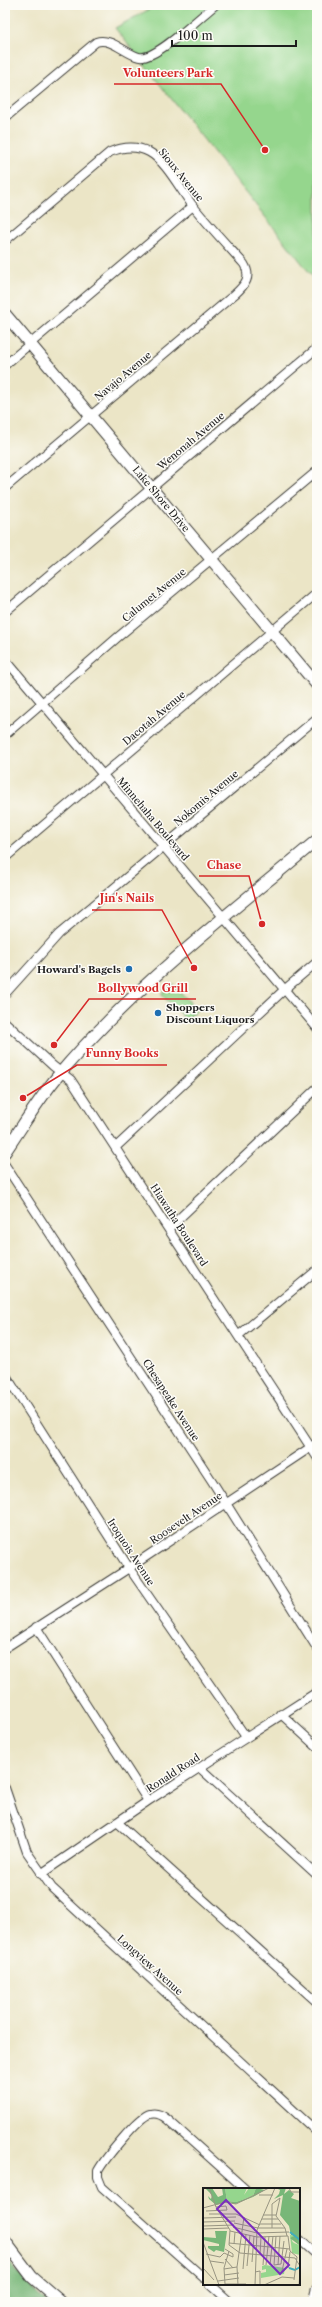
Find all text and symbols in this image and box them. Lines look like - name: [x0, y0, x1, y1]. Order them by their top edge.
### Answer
- scale bar: [172, 22, 296, 48]
- text: 100 m: [178, 28, 213, 43]
- callout: Volunteers Park: [114, 61, 221, 84]
- text: Volunteers Park: [122, 66, 214, 80]
- street label: Sioux Avenue: [156, 146, 207, 205]
- street label: Navajo Avenue: [92, 348, 154, 404]
- street label: Wenonah Avenue: [154, 409, 228, 474]
- street label: Lake Shore Drive: [130, 463, 193, 535]
- street label: Calumet Avenue: [119, 565, 189, 625]
- street label: Dacotah Avenue: [120, 688, 188, 748]
- street label: Nokomis Avenue: [171, 767, 241, 829]
- street label: Minnehaha Boulevard: [114, 775, 192, 863]
- callout: Chase: [199, 853, 249, 876]
- text: Chase: [207, 858, 242, 872]
- callout: Jin's Nails: [92, 887, 162, 910]
- text: Jin's Nails: [98, 891, 154, 905]
- place label: Howard's Bagels: [37, 963, 121, 976]
- marker: Howard's Bagels: [124, 964, 134, 974]
- callout: Bollywood Grill: [89, 976, 196, 999]
- text: Bollywood Grill: [98, 981, 188, 995]
- place label: Shoppers Discount Liquors: [166, 1001, 255, 1026]
- marker: Shoppers Discount Liquors: [153, 1008, 163, 1018]
- callout: Funny Books: [77, 1042, 167, 1065]
- text: Funny Books: [85, 1046, 159, 1060]
- street label: Hiawatha Boulevard: [147, 1181, 211, 1269]
- street label: Chesapeake Avenue: [140, 1357, 203, 1444]
- street label: Roosevelt Avenue: [147, 1489, 225, 1547]
- street label: Iroquois Avenue: [104, 1516, 158, 1588]
- street label: Ronald Road: [144, 1751, 202, 1795]
- street label: Longview Avenue: [114, 1932, 186, 1998]
- inset map: [203, 2188, 300, 2285]

